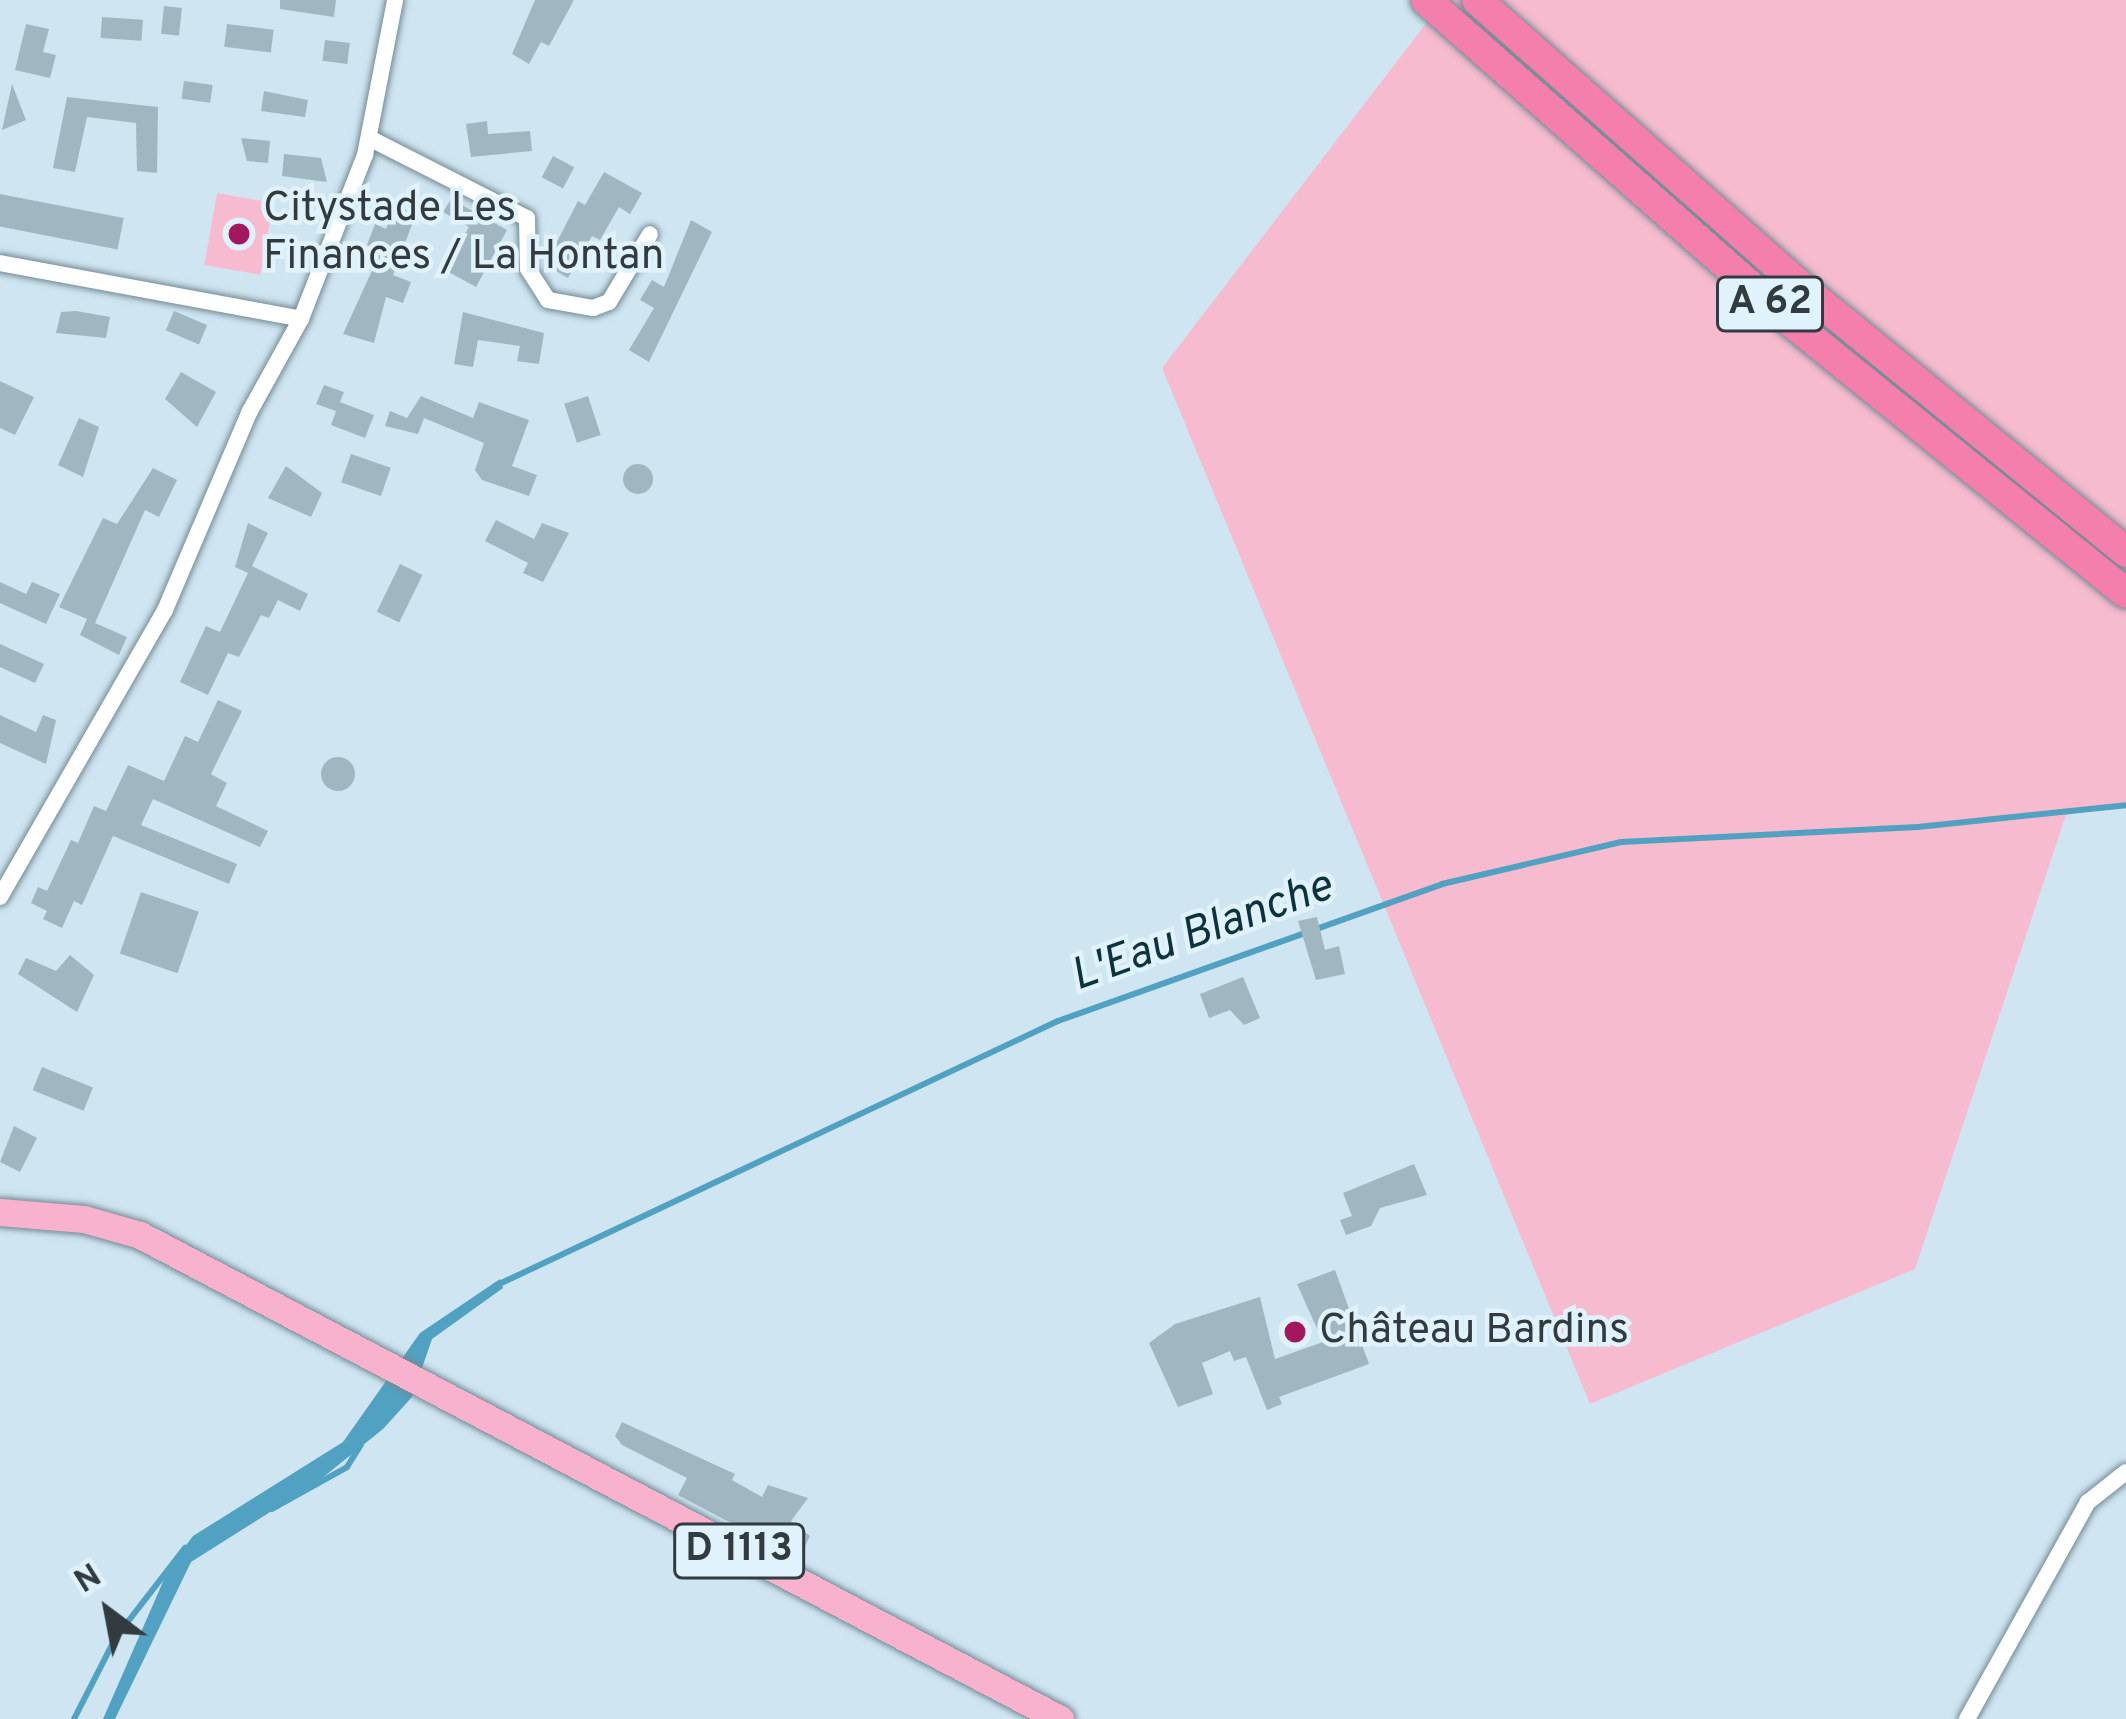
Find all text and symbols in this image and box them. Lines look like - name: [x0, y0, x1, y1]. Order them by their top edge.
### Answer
- place label: Citystade Les Finances / La Hontan: [263, 185, 664, 284]
- marker: Citystade Les Finances / La Hontan: [226, 221, 252, 247]
- road number: A 62: [1713, 271, 1827, 337]
- water label: L'Eau Blanche: [1064, 861, 1340, 1005]
- place label: Château Bardins: [1319, 1307, 1629, 1357]
- marker: Château Bardins: [1282, 1319, 1308, 1345]
- road number: D 1113: [673, 1518, 805, 1584]
- north arrow: [48, 1551, 168, 1671]
- text: N: [68, 1556, 110, 1605]

